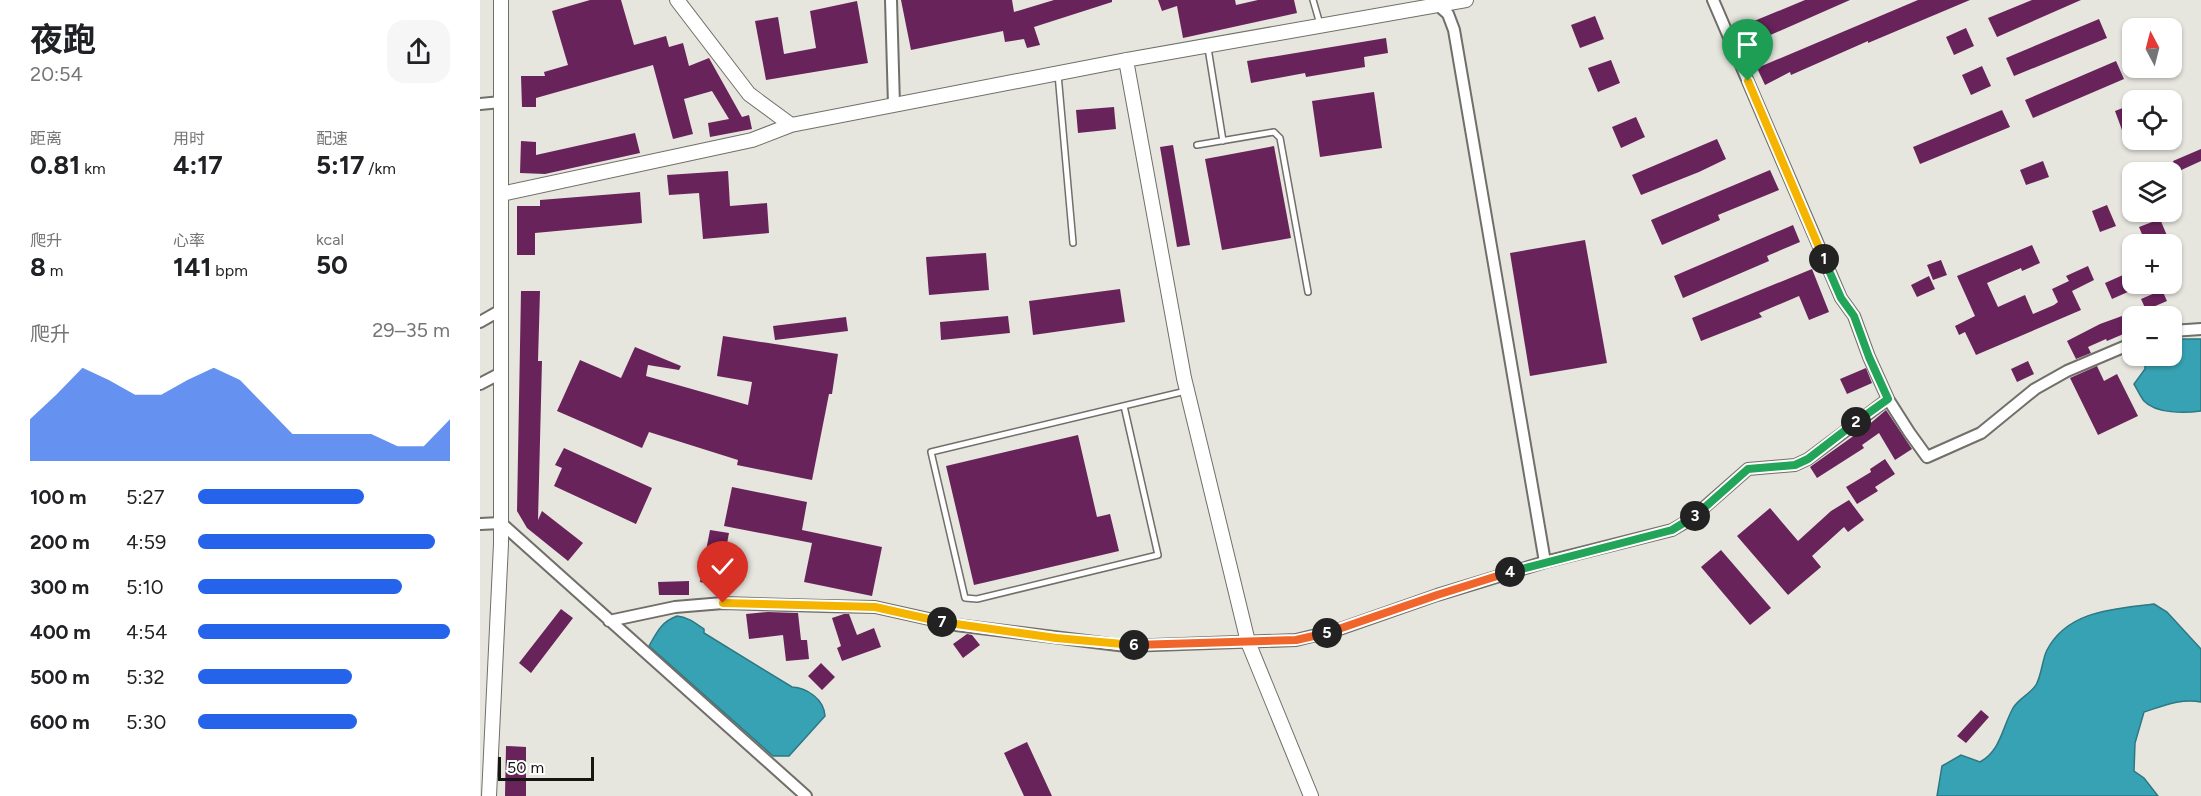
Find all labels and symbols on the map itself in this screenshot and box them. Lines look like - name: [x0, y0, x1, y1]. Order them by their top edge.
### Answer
- north arrow: [2122, 18, 2182, 78]
- pin: [1722, 19, 1773, 81]
- pin: 1: [1809, 244, 1839, 274]
- pin: 2: [1841, 407, 1871, 437]
- pin: 3: [1680, 501, 1710, 531]
- pin: [697, 541, 748, 603]
- pin: 4: [1495, 557, 1525, 587]
- pin: 7: [927, 607, 957, 637]
- pin: 5: [1312, 618, 1342, 648]
- pin: 6: [1119, 630, 1149, 660]
- scale bar: [498, 754, 594, 782]

